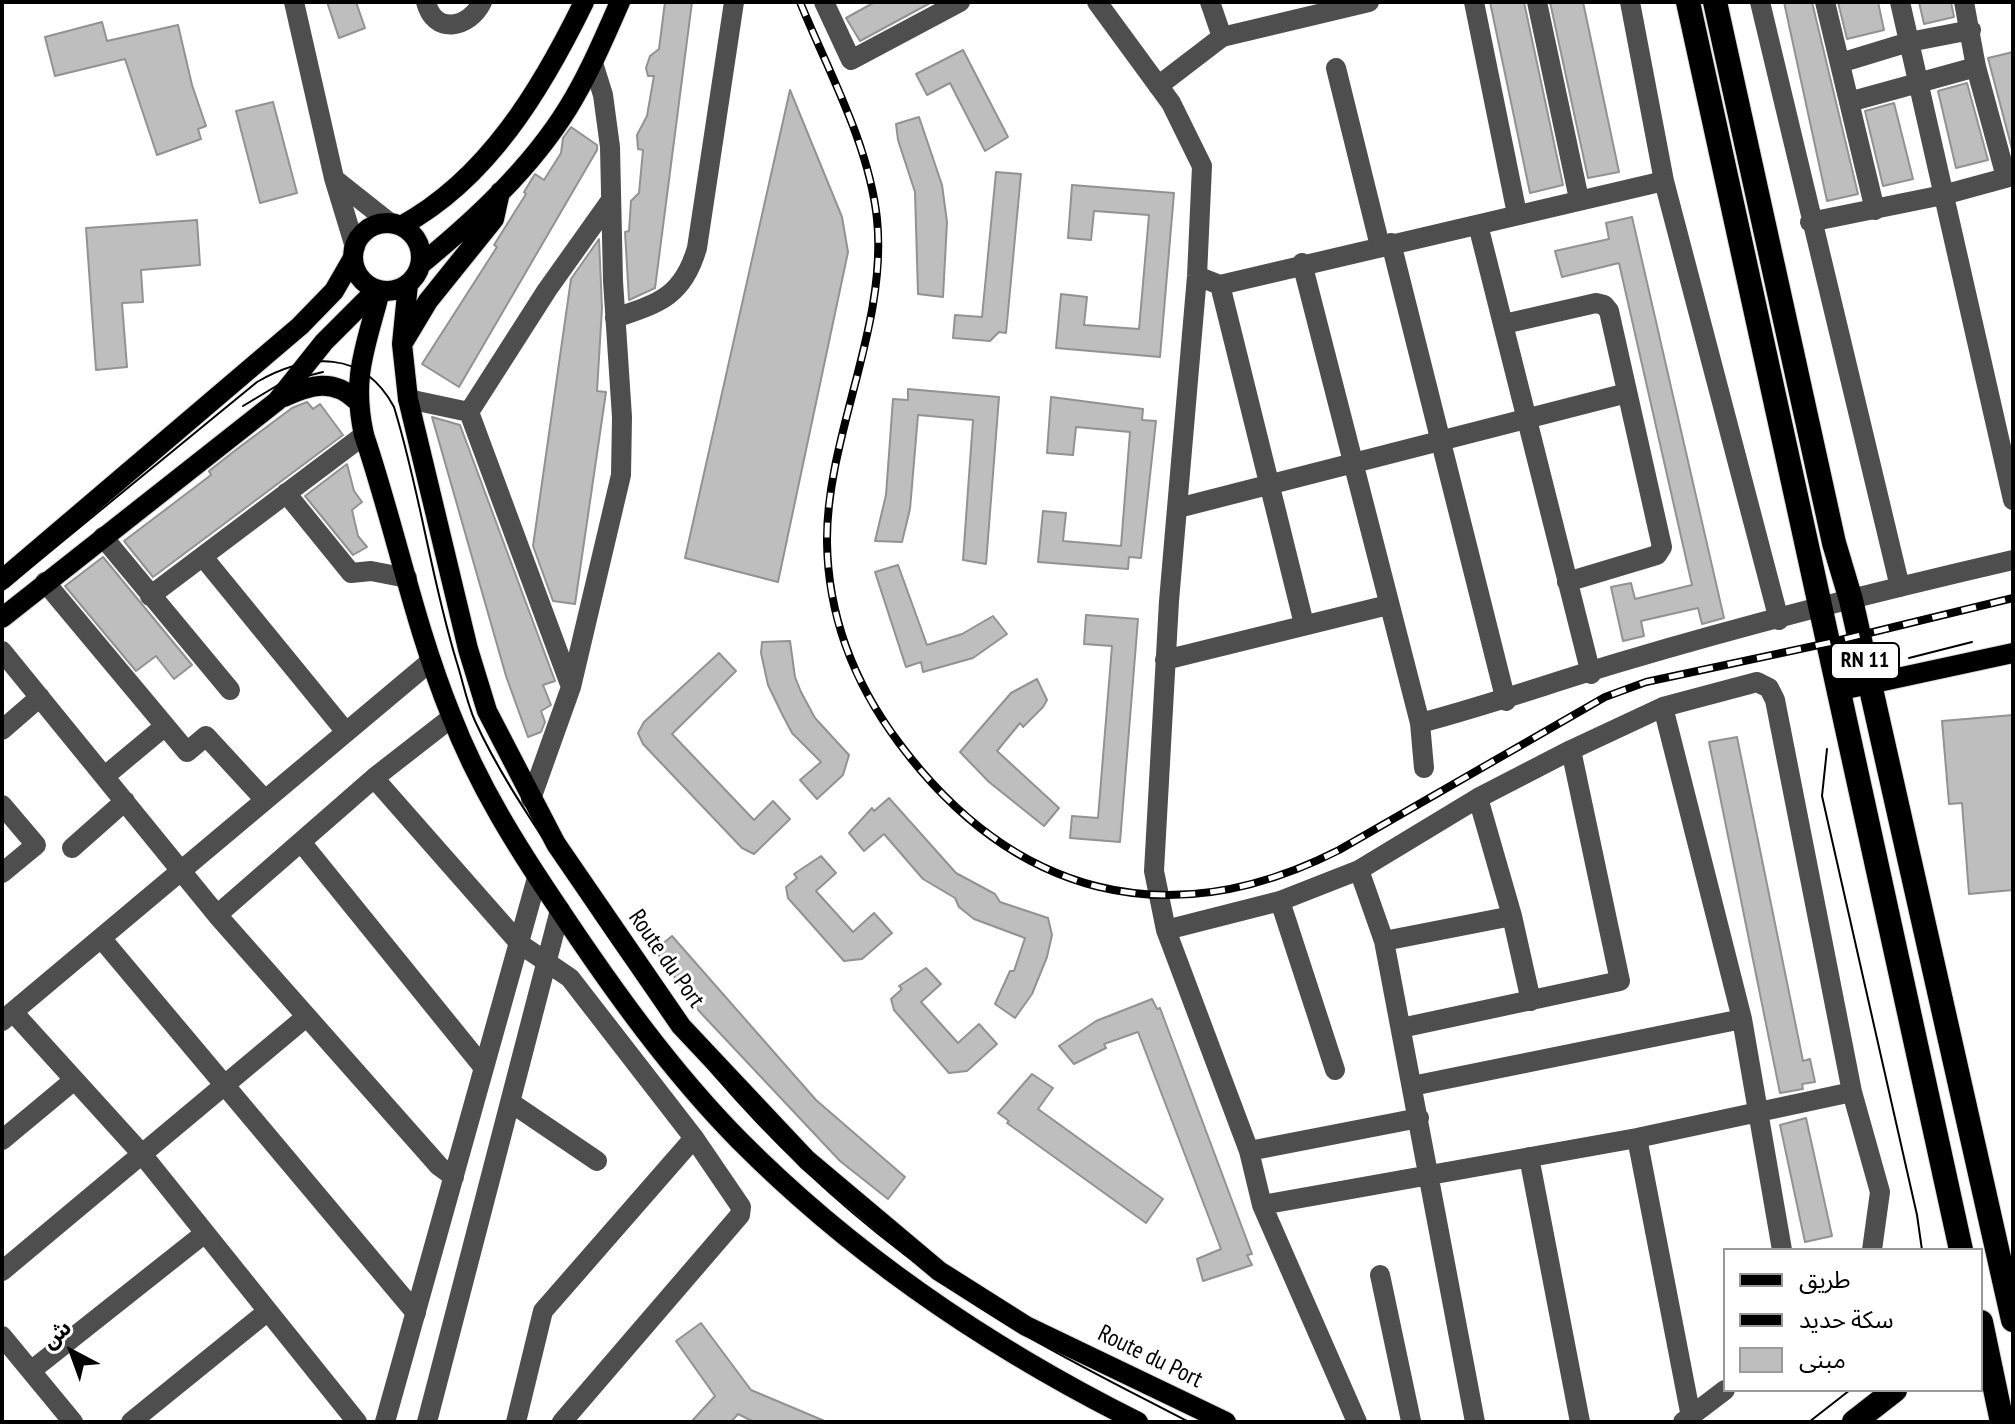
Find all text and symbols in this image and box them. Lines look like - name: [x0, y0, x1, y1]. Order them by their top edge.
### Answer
- road number: RN 11: [1831, 643, 1899, 679]
- street label: Route du Port: [622, 904, 710, 1014]
- legend: [1723, 1248, 1983, 1392]
- text: طريق: [1799, 1264, 1851, 1295]
- text: سكة حديد: [1799, 1304, 1894, 1335]
- north arrow: [32, 1312, 112, 1392]
- text: ش: [36, 1313, 77, 1354]
- street label: Route du Port: [1093, 1319, 1207, 1395]
- text: مبنى: [1799, 1344, 1846, 1375]

